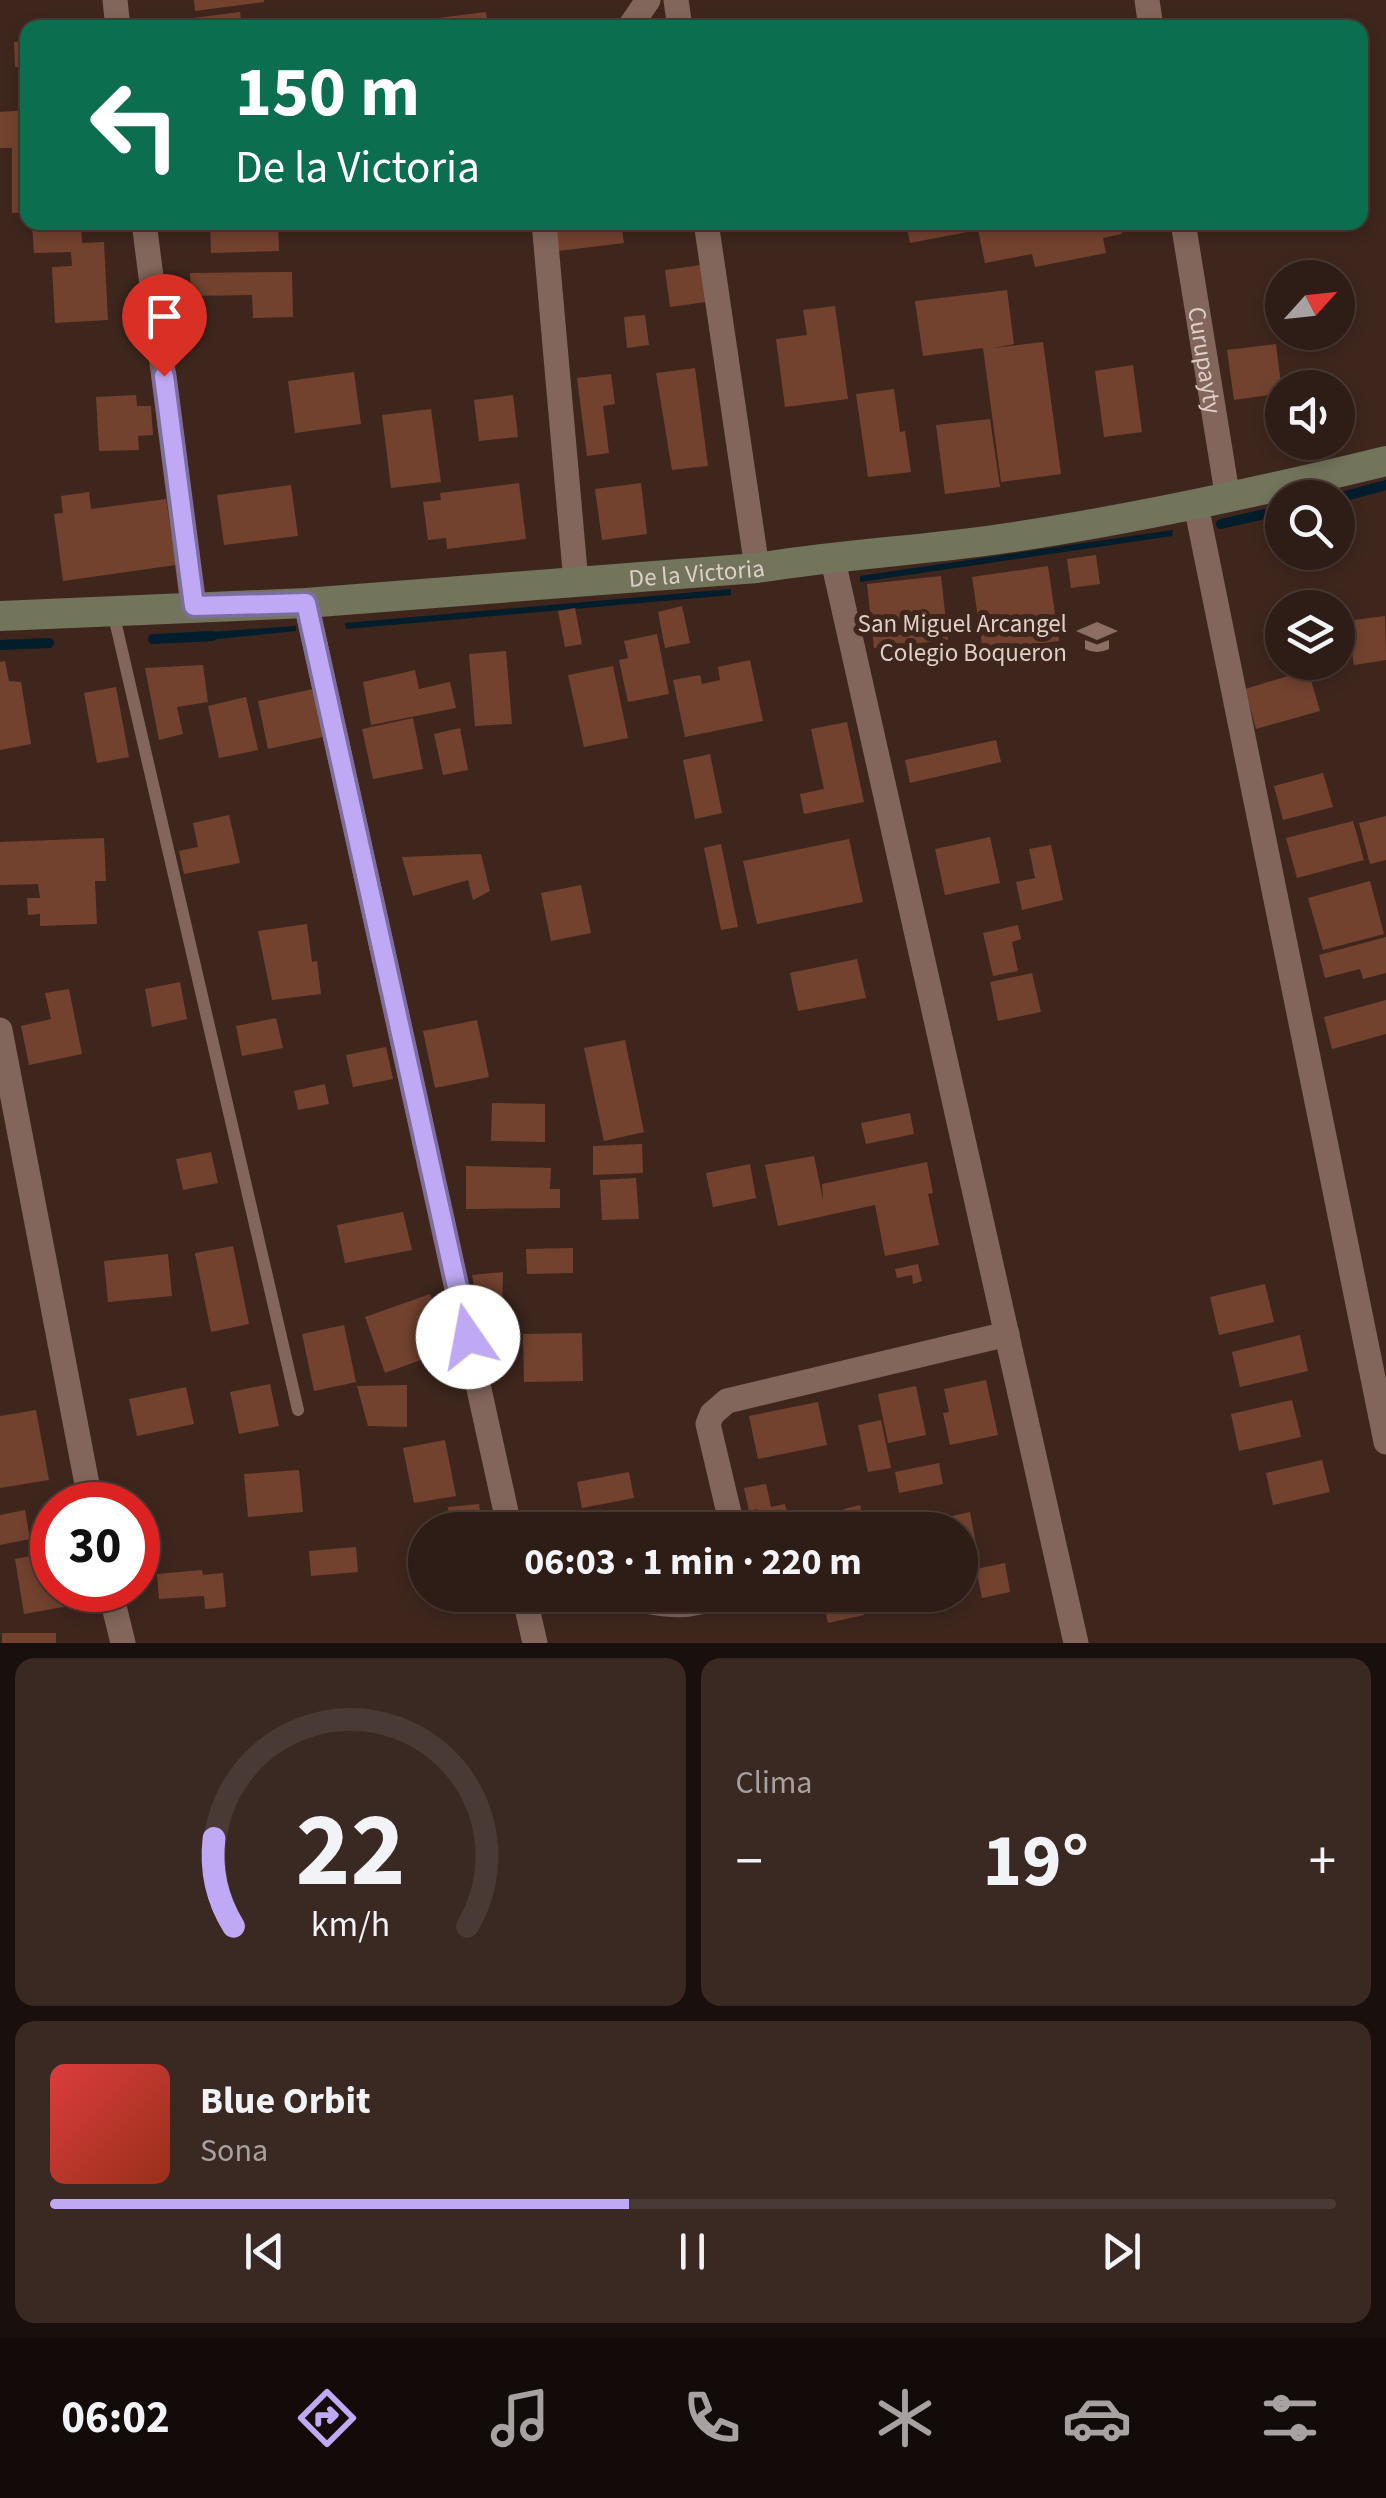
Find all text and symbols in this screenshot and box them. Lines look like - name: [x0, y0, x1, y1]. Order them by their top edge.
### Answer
- text: 150 m: [235, 43, 420, 143]
- icon: left: [70, 60, 200, 190]
- text: De la Victoria: [235, 136, 480, 200]
- north arrow: [1265, 260, 1355, 350]
- map controls: [1265, 260, 1355, 680]
- pin: [122, 274, 207, 377]
- icon: arrive: [137, 289, 192, 344]
- street label: Curupayty: [1178, 304, 1231, 417]
- button: sound: [1265, 370, 1355, 460]
- button: search: [1265, 480, 1355, 570]
- street label: De la Victoria: [627, 550, 767, 597]
- button: layers: [1265, 590, 1355, 680]
- place label: San Miguel Arcangel Colegio Boqueron: [858, 606, 1067, 671]
- school or university icon: San Miguel Arcangel Colegio Boqueron: [1076, 616, 1118, 658]
- position arrow: [416, 1285, 520, 1389]
- speed limit sign: 30: [30, 1482, 160, 1612]
- text: 06:03 · 1 min · 220 m: [524, 1535, 862, 1589]
- text: Clima: [736, 1760, 812, 1806]
- text: 22: [295, 1778, 405, 1926]
- text: 19°: [982, 1808, 1089, 1915]
- text: −: [736, 1823, 763, 1901]
- text: +: [1309, 1823, 1336, 1901]
- text: km/h: [311, 1899, 390, 1950]
- text: Blue Orbit: [200, 2074, 371, 2128]
- text: Sona: [200, 2128, 268, 2174]
- icon: previous: [237, 2224, 292, 2279]
- icon: pause: [665, 2224, 720, 2279]
- icon: next: [1094, 2224, 1149, 2279]
- icon: directions: [292, 2383, 362, 2453]
- icon: music: [485, 2383, 555, 2453]
- icon: phone: [677, 2383, 747, 2453]
- icon: climate: [870, 2383, 940, 2453]
- icon: car: [1062, 2383, 1132, 2453]
- icon: filters: [1255, 2383, 1325, 2453]
- text: 06:02: [61, 2386, 170, 2450]

